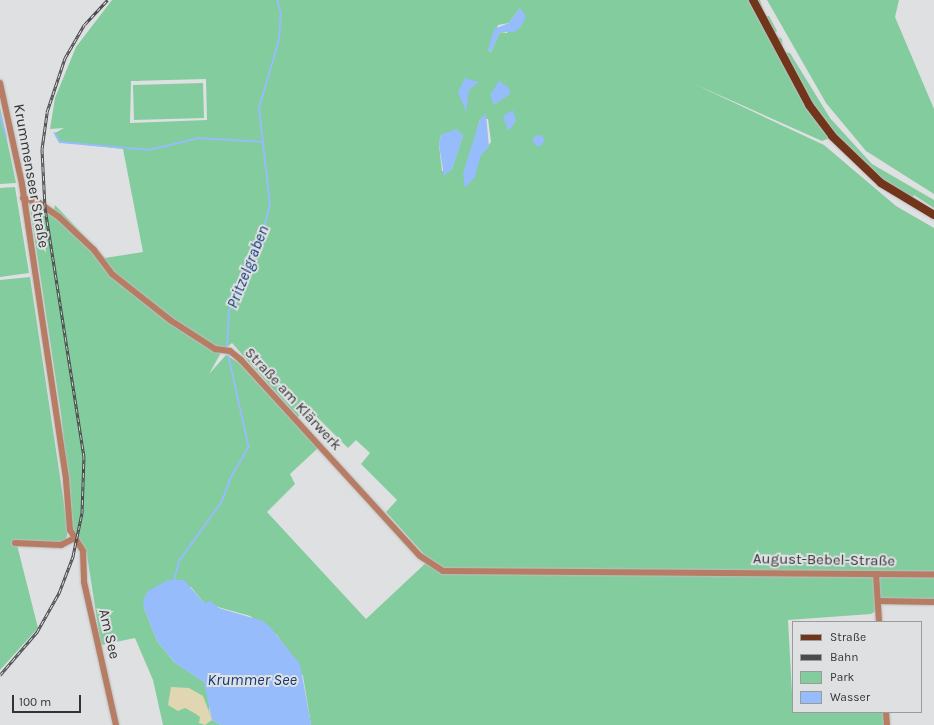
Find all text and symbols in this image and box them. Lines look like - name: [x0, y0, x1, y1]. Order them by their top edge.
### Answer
- street label: Krummenseer Straße: [9, 103, 53, 249]
- water label: Pritzelgraben: [223, 223, 273, 311]
- street label: Straße am Klärwerk: [241, 344, 345, 454]
- street label: August-Bebel-Straße: [753, 550, 895, 570]
- street label: Am See: [95, 607, 123, 661]
- legend: [792, 621, 922, 713]
- text: Straße: [830, 630, 866, 644]
- text: Bahn: [830, 650, 859, 664]
- water label: Krummer See: [207, 670, 297, 690]
- text: Park: [830, 670, 854, 684]
- scale bar: [14, 687, 83, 713]
- text: Wasser: [830, 690, 870, 704]
- text: 100 m: [19, 695, 51, 709]

